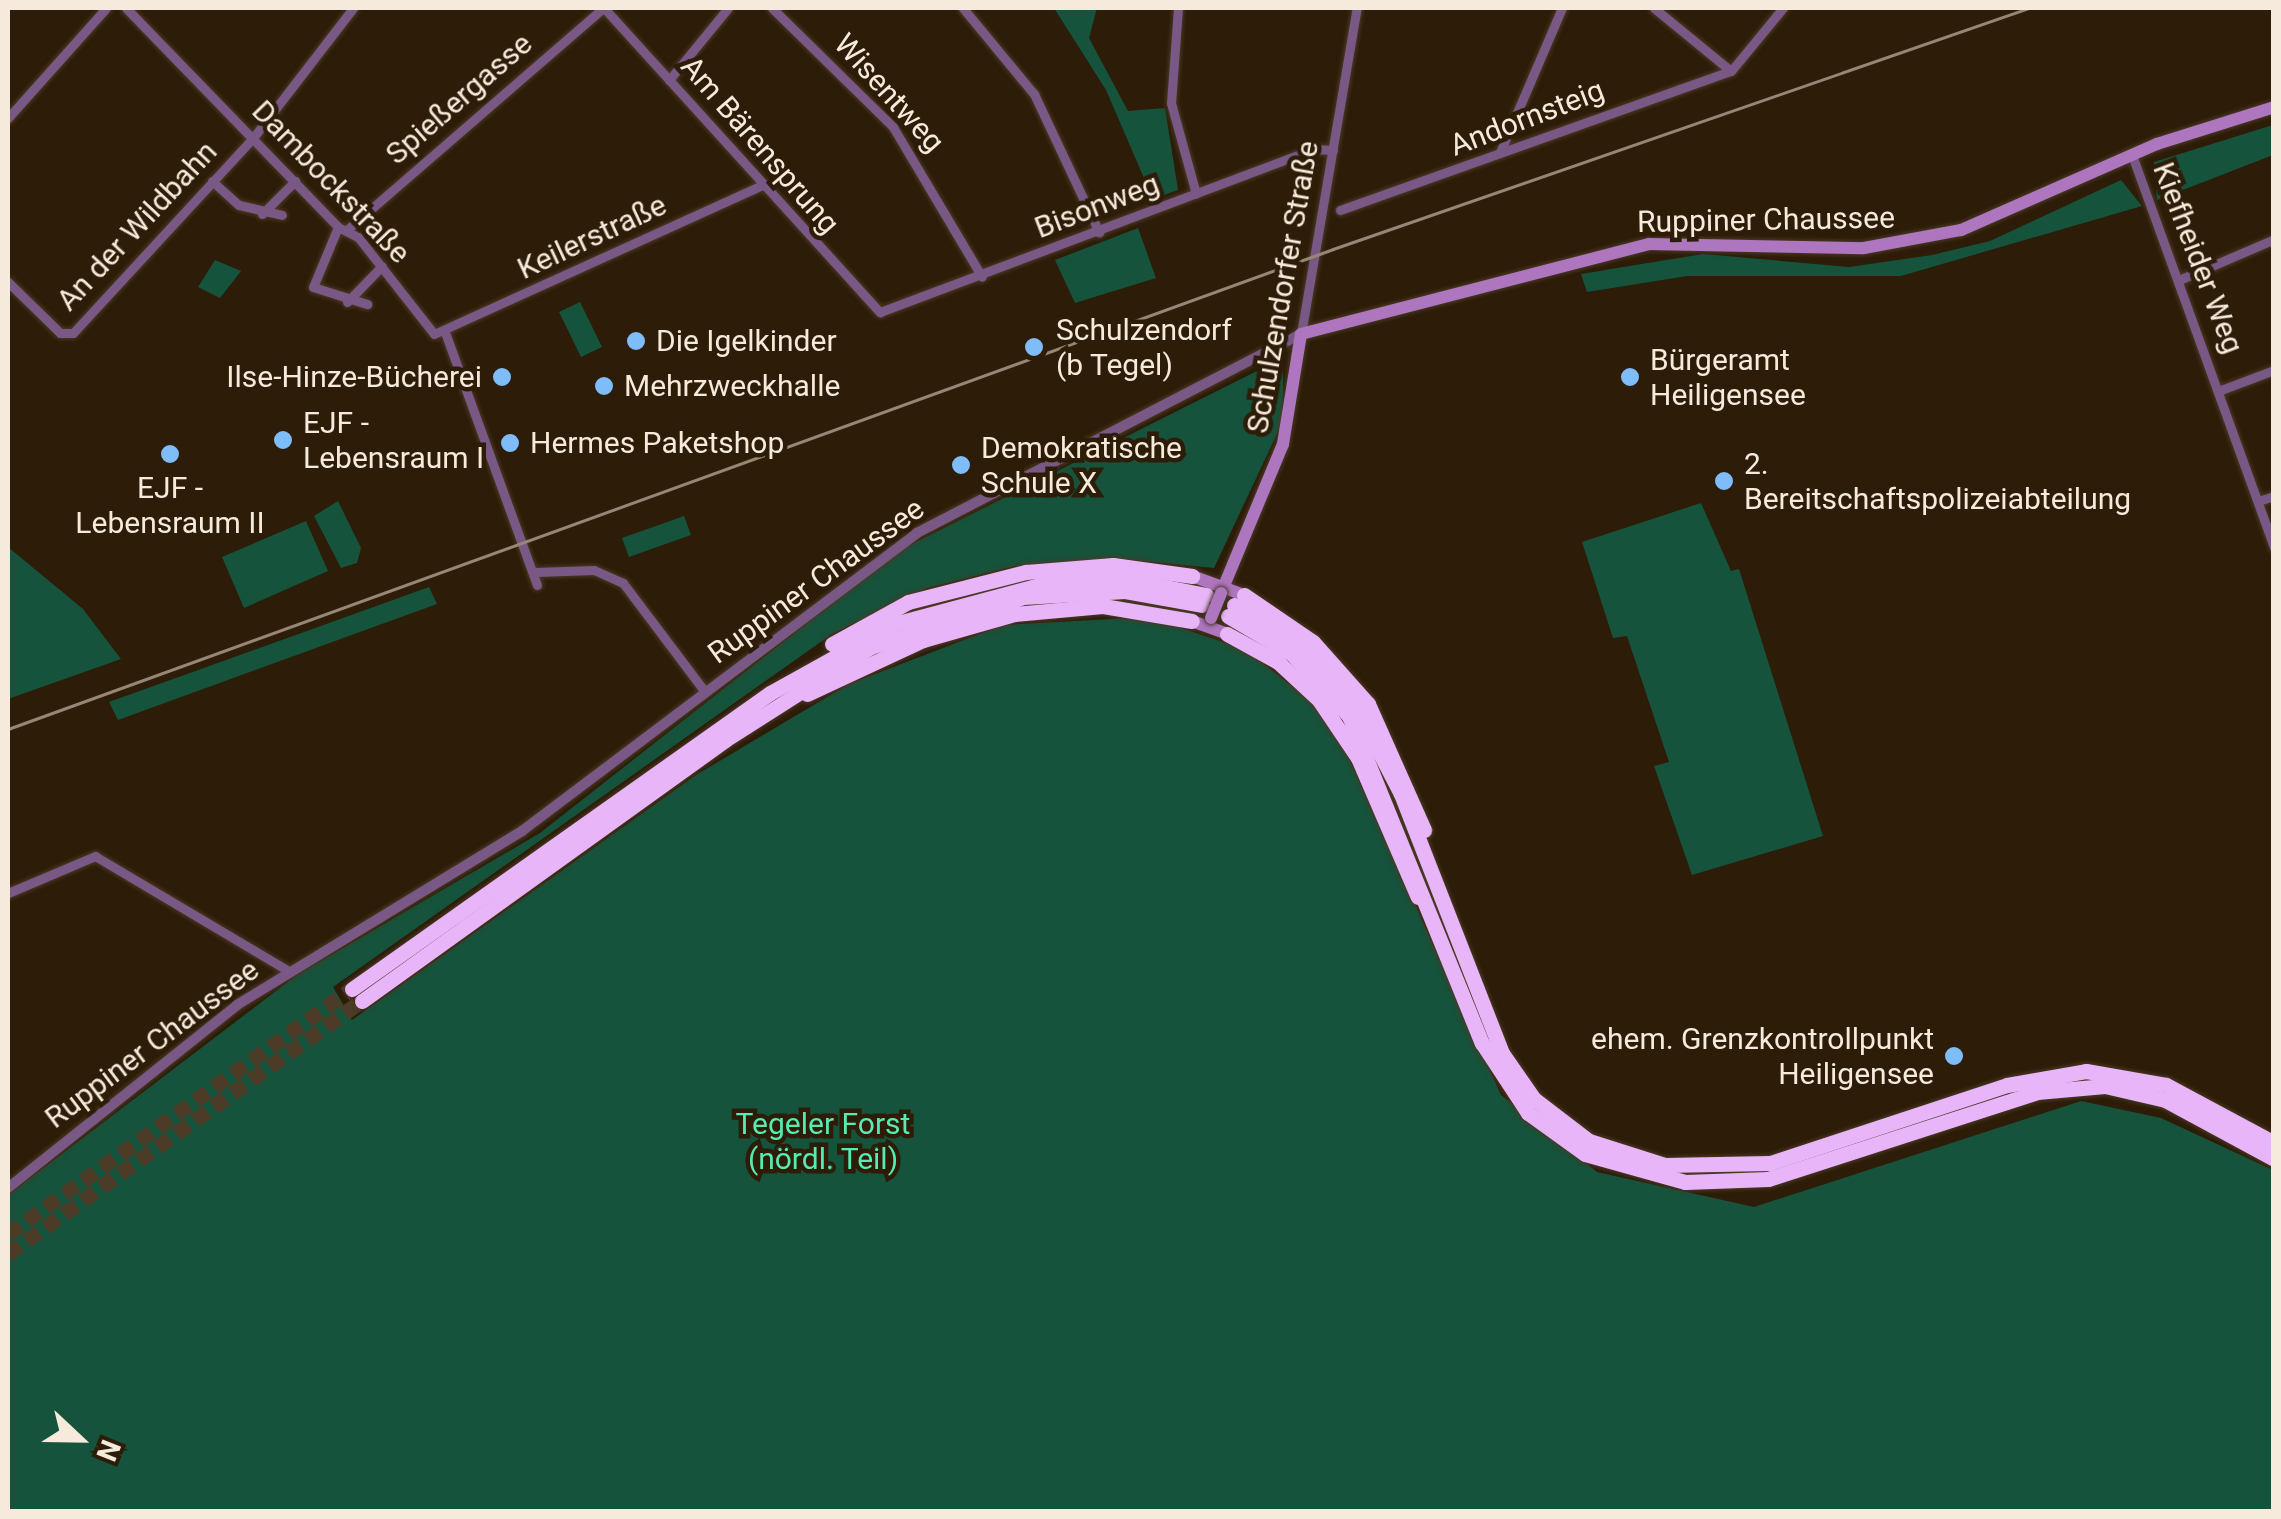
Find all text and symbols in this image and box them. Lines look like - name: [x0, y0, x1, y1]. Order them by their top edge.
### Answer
- street label: Spießergasse: [379, 26, 539, 172]
- street label: Wisentweg: [826, 26, 952, 160]
- street label: Am Bärensprung: [673, 49, 847, 241]
- street label: Andornsteig: [1445, 72, 1609, 164]
- street label: Dambockstraße: [244, 93, 418, 271]
- street label: An der Wildbahn: [49, 134, 225, 318]
- street label: Schulzendorfer Straße: [1240, 138, 1326, 436]
- street label: Kiefheider Weg: [2145, 157, 2251, 359]
- street label: Bisonweg: [1030, 166, 1164, 246]
- street label: Keilerstraße: [512, 187, 672, 287]
- street label: Ruppiner Chaussee: [1637, 200, 1895, 240]
- place label: Schulzendorf (b Tegel): [1056, 312, 1232, 382]
- place label: Die Igelkinder: [656, 323, 837, 359]
- marker: Die Igelkinder: [625, 330, 647, 352]
- marker: Schulzendorf (b Tegel): [1021, 334, 1047, 360]
- place label: Bürgeramt Heiligensee: [1650, 342, 1806, 412]
- place label: Ilse-Hinze-Bücherei: [226, 359, 482, 395]
- marker: Ilse-Hinze-Bücherei: [491, 366, 513, 388]
- marker: Bürgeramt Heiligensee: [1619, 366, 1641, 388]
- place label: Mehrzweckhalle: [624, 368, 840, 404]
- marker: Mehrzweckhalle: [593, 375, 615, 397]
- place label: EJF - Lebensraum I: [303, 405, 484, 476]
- place label: Hermes Paketshop: [530, 425, 784, 461]
- marker: EJF - Lebensraum I: [272, 429, 294, 451]
- place label: Demokratische Schule X: [981, 430, 1182, 500]
- marker: Hermes Paketshop: [499, 432, 521, 454]
- marker: EJF - Lebensraum II: [159, 443, 181, 465]
- place label: 2. Bereitschaftspolizeiabteilung: [1744, 446, 2131, 516]
- marker: Demokratische Schule X: [950, 454, 972, 476]
- place label: EJF - Lebensraum II: [75, 470, 265, 540]
- marker: 2. Bereitschaftspolizeiabteilung: [1713, 470, 1735, 492]
- street label: Ruppiner Chaussee: [701, 491, 931, 671]
- street label: Ruppiner Chaussee: [38, 952, 266, 1136]
- place label: ehem. Grenzkontrollpunkt Heiligensee: [1591, 1021, 1934, 1092]
- marker: ehem. Grenzkontrollpunkt Heiligensee: [1943, 1045, 1965, 1067]
- park label: Tegeler Forst (nördl. Teil): [736, 1106, 910, 1176]
- north arrow: [30, 1389, 130, 1489]
- text: N: [89, 1435, 127, 1466]

